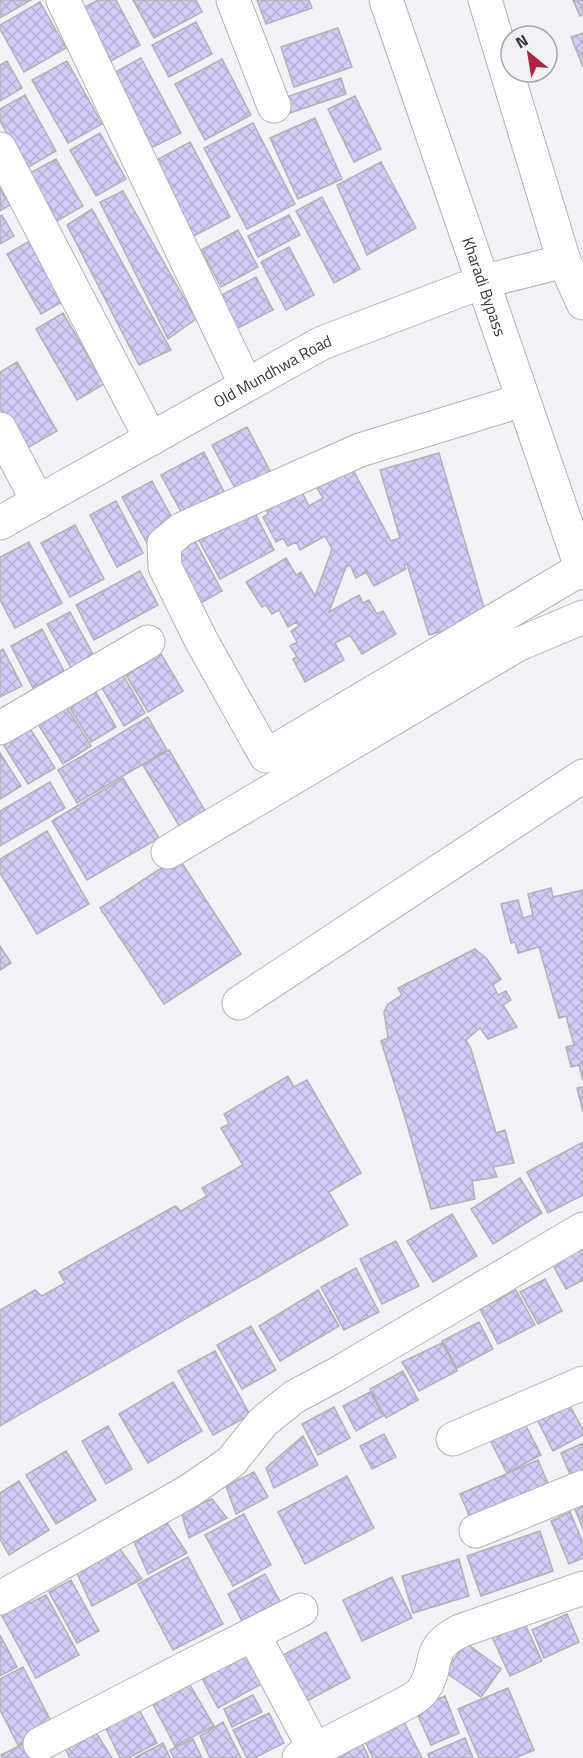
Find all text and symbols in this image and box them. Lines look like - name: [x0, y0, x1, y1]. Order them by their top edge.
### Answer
- north arrow: [499, 24, 559, 84]
- text: N: [511, 28, 532, 54]
- street label: Kharadi Bypass: [456, 234, 513, 339]
- street label: Old Mundhwa Road: [209, 329, 335, 413]

